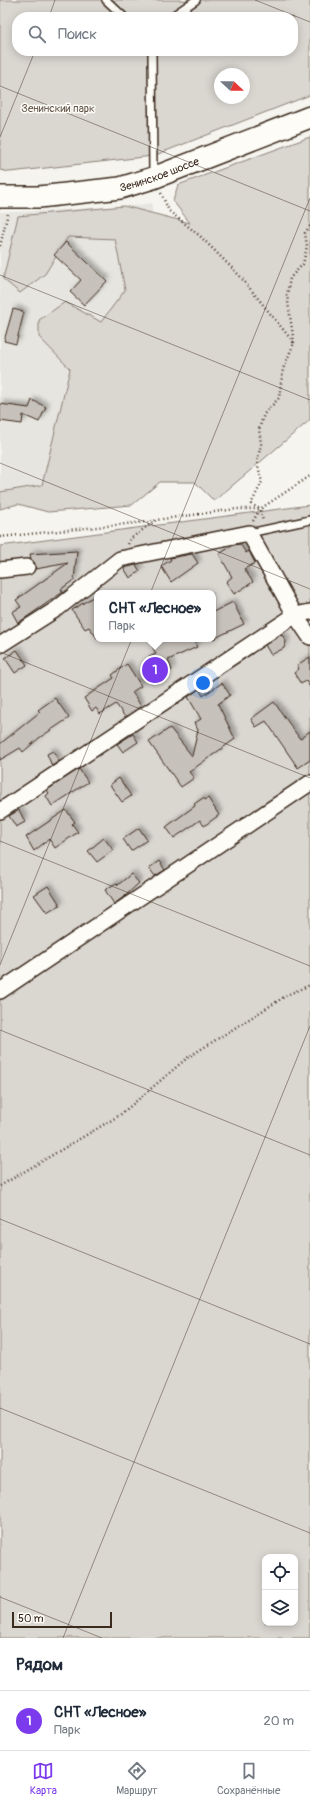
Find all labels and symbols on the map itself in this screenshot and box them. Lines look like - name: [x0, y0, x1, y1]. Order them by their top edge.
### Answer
- north arrow: [214, 68, 250, 104]
- park label: Зенинский парк: [21, 102, 95, 115]
- street label: Зенинское шоссе: [118, 154, 201, 194]
- pin: 1: [142, 655, 168, 685]
- your location: [193, 673, 213, 693]
- scale bar: [12, 1610, 112, 1629]

